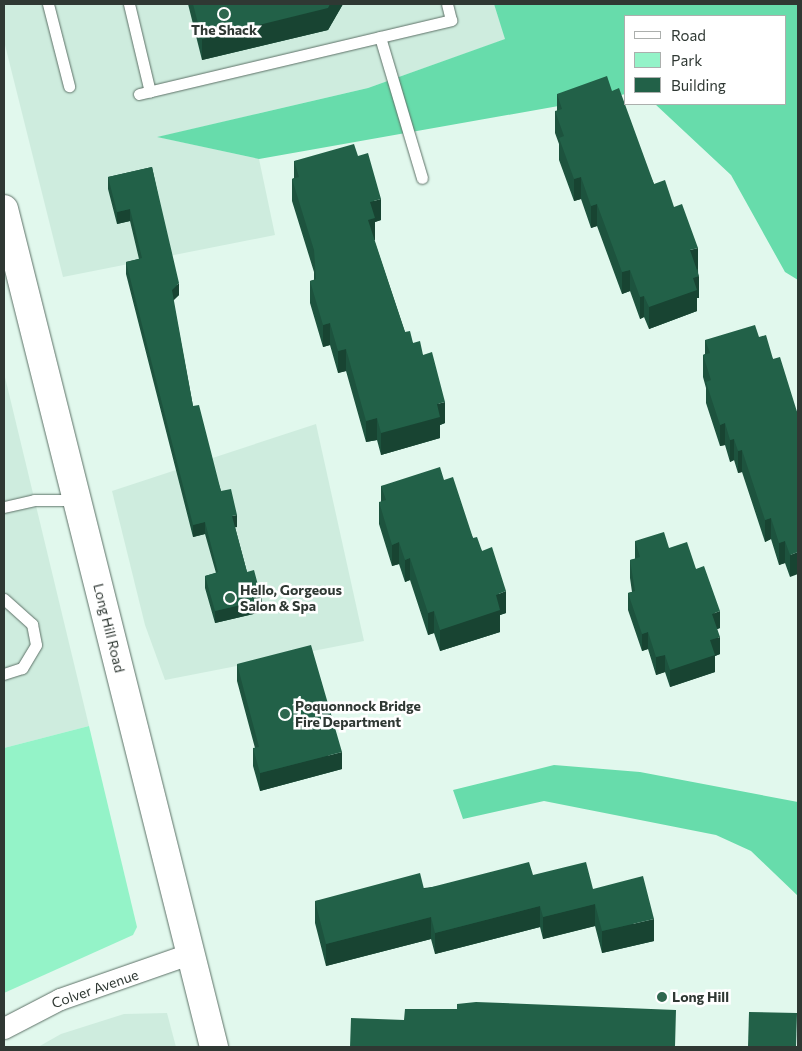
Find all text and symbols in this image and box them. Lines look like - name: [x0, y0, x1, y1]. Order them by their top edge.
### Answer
- marker: The Shack: [218, 8, 230, 20]
- legend: [624, 15, 787, 105]
- place label: The Shack: [191, 22, 257, 38]
- text: Road: [671, 26, 706, 44]
- text: Park: [671, 51, 702, 69]
- text: Building: [671, 76, 726, 94]
- street label: Long Hill Road: [90, 582, 128, 674]
- place label: Hello, Gorgeous Salon & Spa: [240, 582, 342, 614]
- marker: Hello, Gorgeous Salon & Spa: [224, 592, 236, 604]
- place label: Poquonnock Bridge Fire Department: [295, 698, 421, 730]
- marker: Poquonnock Bridge Fire Department: [279, 708, 291, 720]
- street label: Colver Avenue: [49, 966, 141, 1012]
- place label: Long Hill: [672, 989, 729, 1005]
- marker: Long Hill: [656, 991, 668, 1003]

